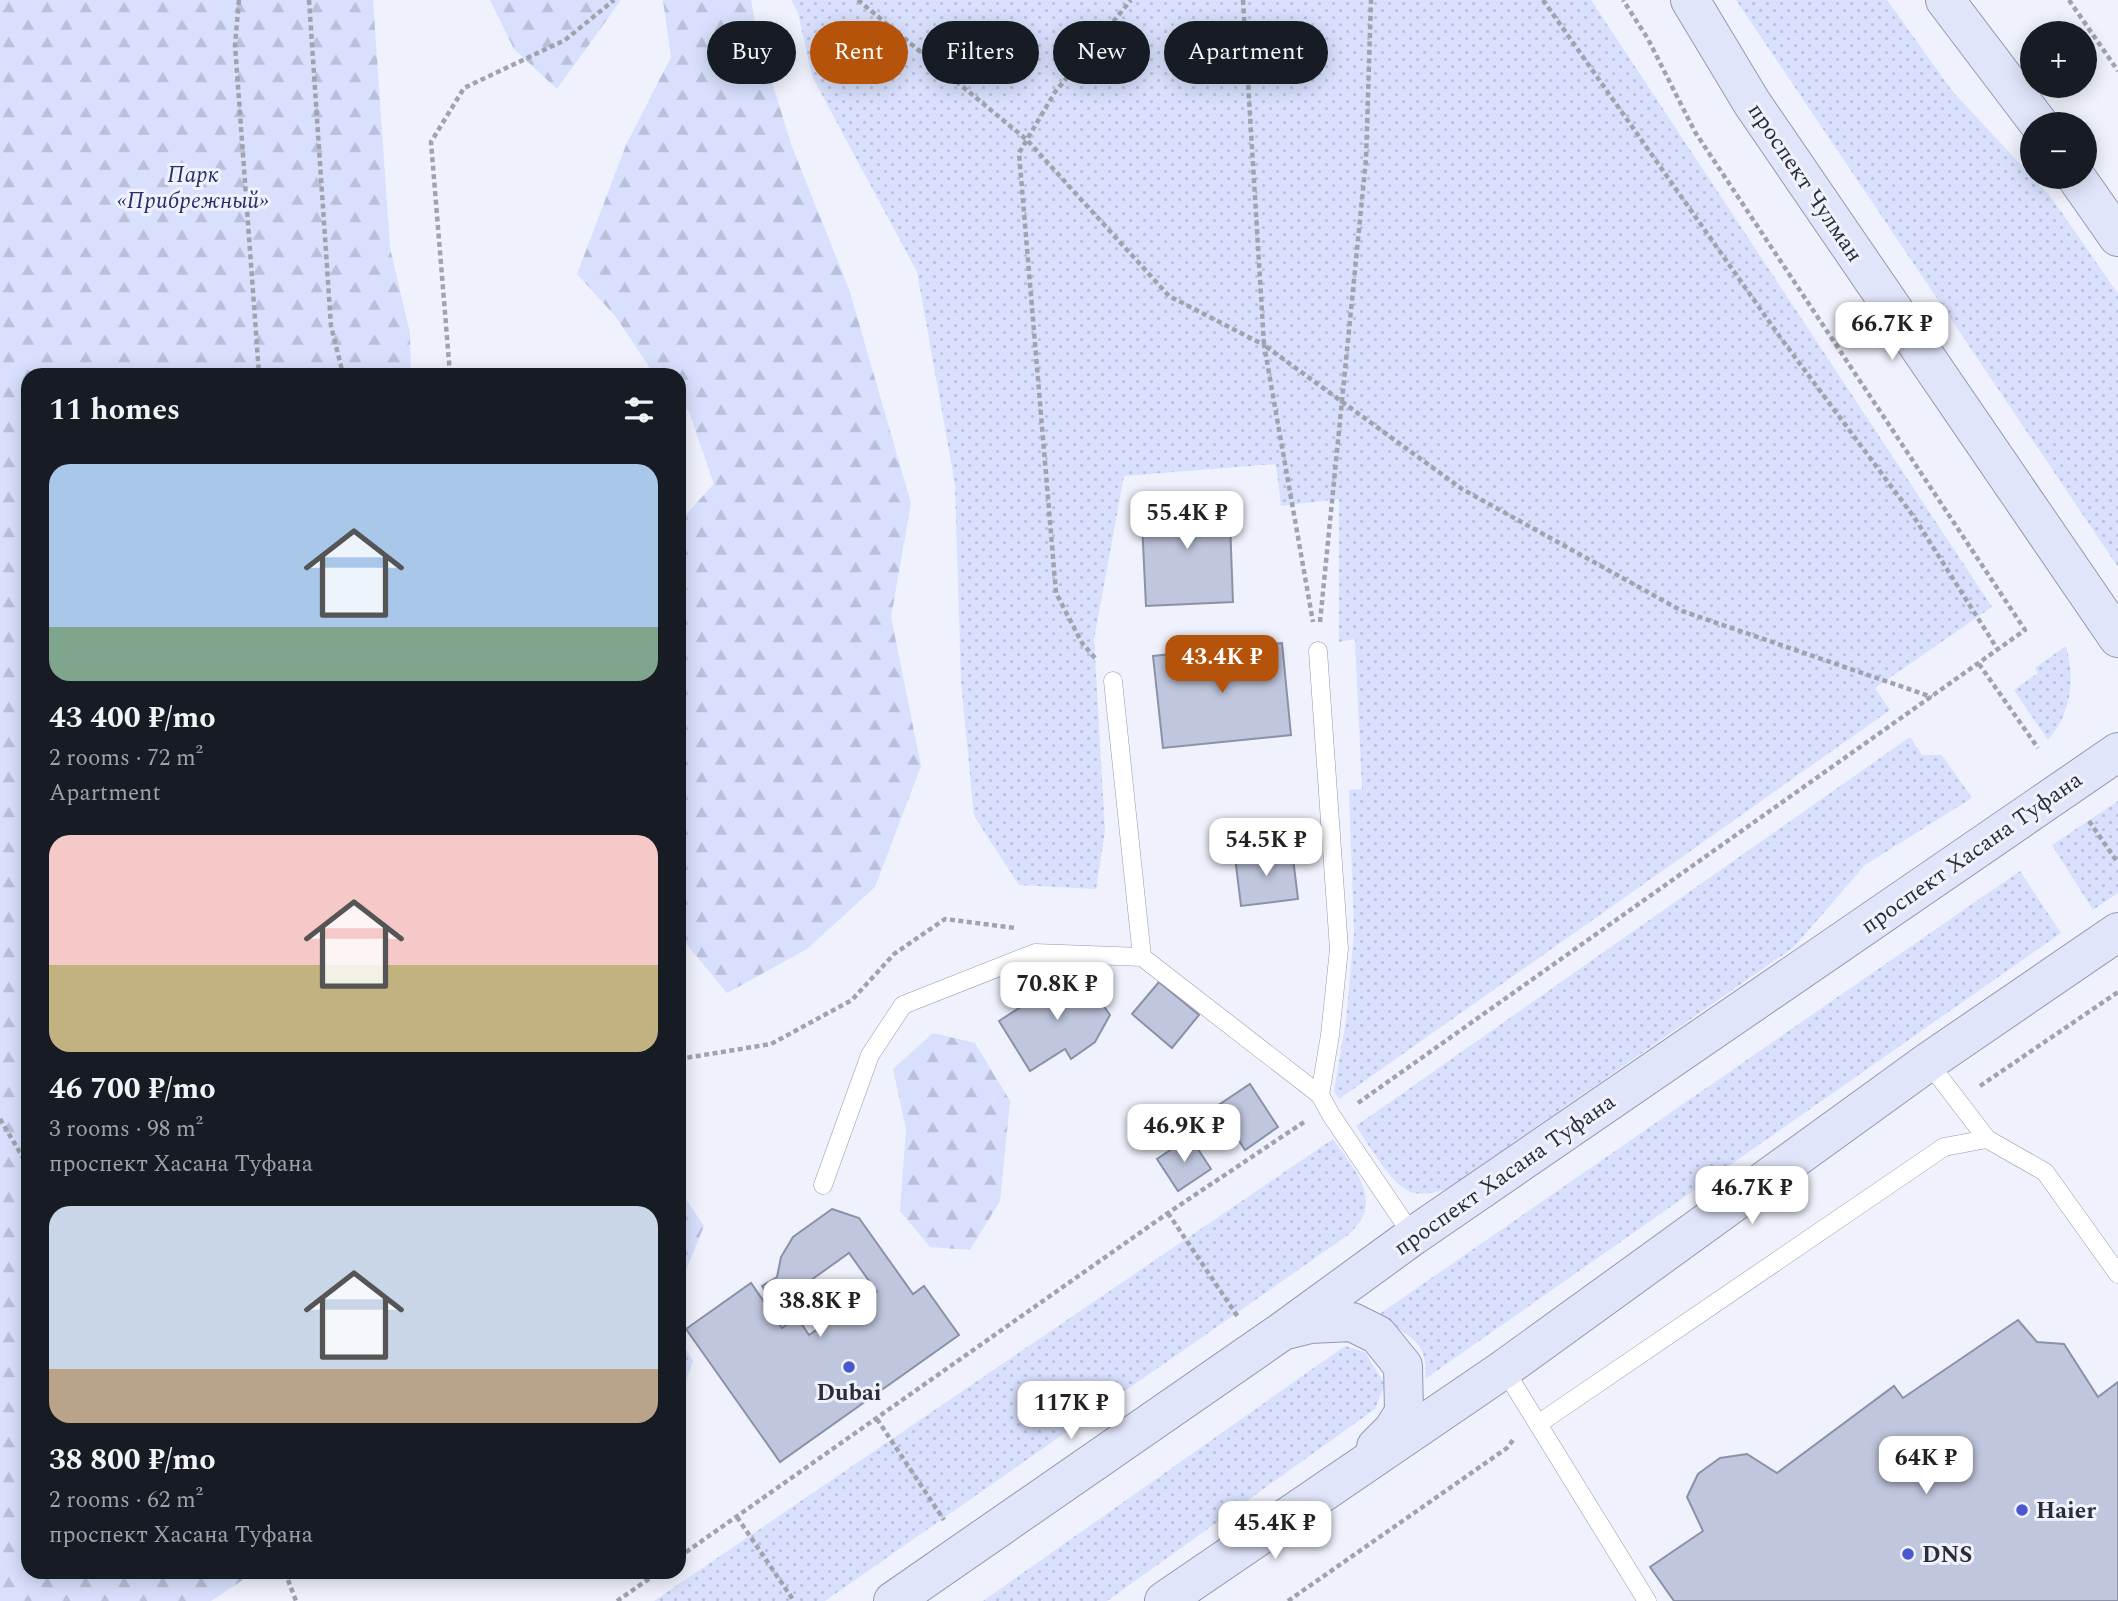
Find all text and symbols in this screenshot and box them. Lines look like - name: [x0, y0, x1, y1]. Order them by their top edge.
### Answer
- chip: Buy: [707, 21, 796, 84]
- chip: Rent: [810, 21, 908, 84]
- chip: Filters: [922, 21, 1039, 84]
- chip: New: [1053, 21, 1150, 84]
- chip: Apartment: [1164, 21, 1328, 84]
- map controls: [2020, 21, 2097, 189]
- button: +: [2020, 21, 2097, 98]
- street label: проспект Чулман: [1738, 96, 1871, 270]
- button: −: [2020, 112, 2097, 189]
- park label: Парк «Прибрежный»: [117, 158, 269, 219]
- pin: 66.7K ₽: [1827, 302, 1957, 362]
- text: 66.7K ₽: [1851, 307, 1933, 342]
- text: 11 homes: [49, 387, 180, 433]
- icon: filters: [620, 391, 658, 429]
- pin: 55.4K ₽: [1122, 491, 1252, 551]
- text: 55.4K ₽: [1146, 496, 1228, 531]
- icon: home: [291, 510, 417, 636]
- pin: 43.4K ₽: [1157, 636, 1287, 695]
- text: 43.4K ₽: [1181, 640, 1263, 675]
- text: 43 400 ₽/mo: [49, 695, 216, 741]
- text: 2 rooms · 72 m²: [49, 741, 203, 776]
- street label: проспект Хасана Туфана: [1854, 763, 2090, 943]
- text: Apartment: [49, 776, 161, 811]
- pin: 54.5K ₽: [1201, 818, 1331, 878]
- text: 54.5K ₽: [1225, 823, 1307, 858]
- icon: home: [291, 881, 417, 1007]
- pin: 70.8K ₽: [992, 962, 1122, 1022]
- text: 70.8K ₽: [1016, 967, 1098, 1002]
- text: 46 700 ₽/mo: [49, 1066, 216, 1112]
- street label: проспект Хасана Туфана: [1387, 1085, 1623, 1265]
- pin: 46.9K ₽: [1119, 1104, 1249, 1164]
- text: 46.9K ₽: [1143, 1109, 1225, 1144]
- text: 3 rooms · 98 m²: [49, 1112, 203, 1147]
- text: проспект Хасана Туфана: [49, 1147, 313, 1182]
- pin: 46.7K ₽: [1687, 1166, 1817, 1226]
- text: 46.7K ₽: [1711, 1171, 1793, 1206]
- icon: home: [291, 1252, 417, 1378]
- pin: 38.8K ₽: [755, 1280, 885, 1339]
- text: 38.8K ₽: [779, 1284, 861, 1319]
- marker: Dubai: [841, 1359, 857, 1375]
- place label: Dubai: [817, 1376, 881, 1411]
- pin: 117K ₽: [1014, 1382, 1128, 1441]
- text: 117K ₽: [1033, 1386, 1109, 1421]
- pin: 64K ₽: [1877, 1436, 1975, 1496]
- text: 38 800 ₽/mo: [49, 1437, 216, 1483]
- text: 64K ₽: [1895, 1441, 1957, 1476]
- text: 2 rooms · 62 m²: [49, 1483, 203, 1518]
- place label: Haier: [2036, 1494, 2096, 1529]
- pin: 45.4K ₽: [1210, 1502, 1340, 1561]
- marker: Haier: [2014, 1502, 2030, 1518]
- text: 45.4K ₽: [1234, 1506, 1316, 1541]
- text: проспект Хасана Туфана: [49, 1518, 313, 1553]
- place label: DNS: [1922, 1538, 1972, 1573]
- marker: DNS: [1900, 1546, 1916, 1562]

